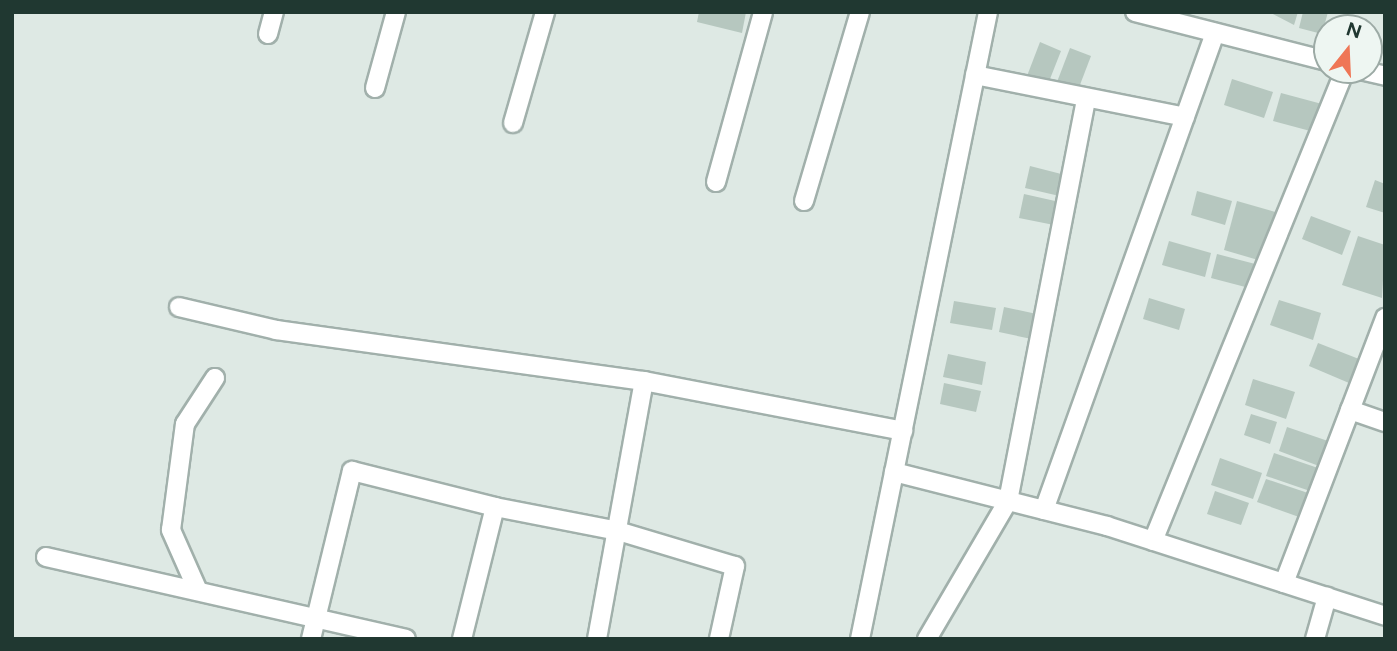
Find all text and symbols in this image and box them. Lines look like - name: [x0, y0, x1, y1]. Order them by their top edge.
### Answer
- north arrow: [1313, 14, 1383, 84]
- text: N: [1343, 17, 1365, 44]

